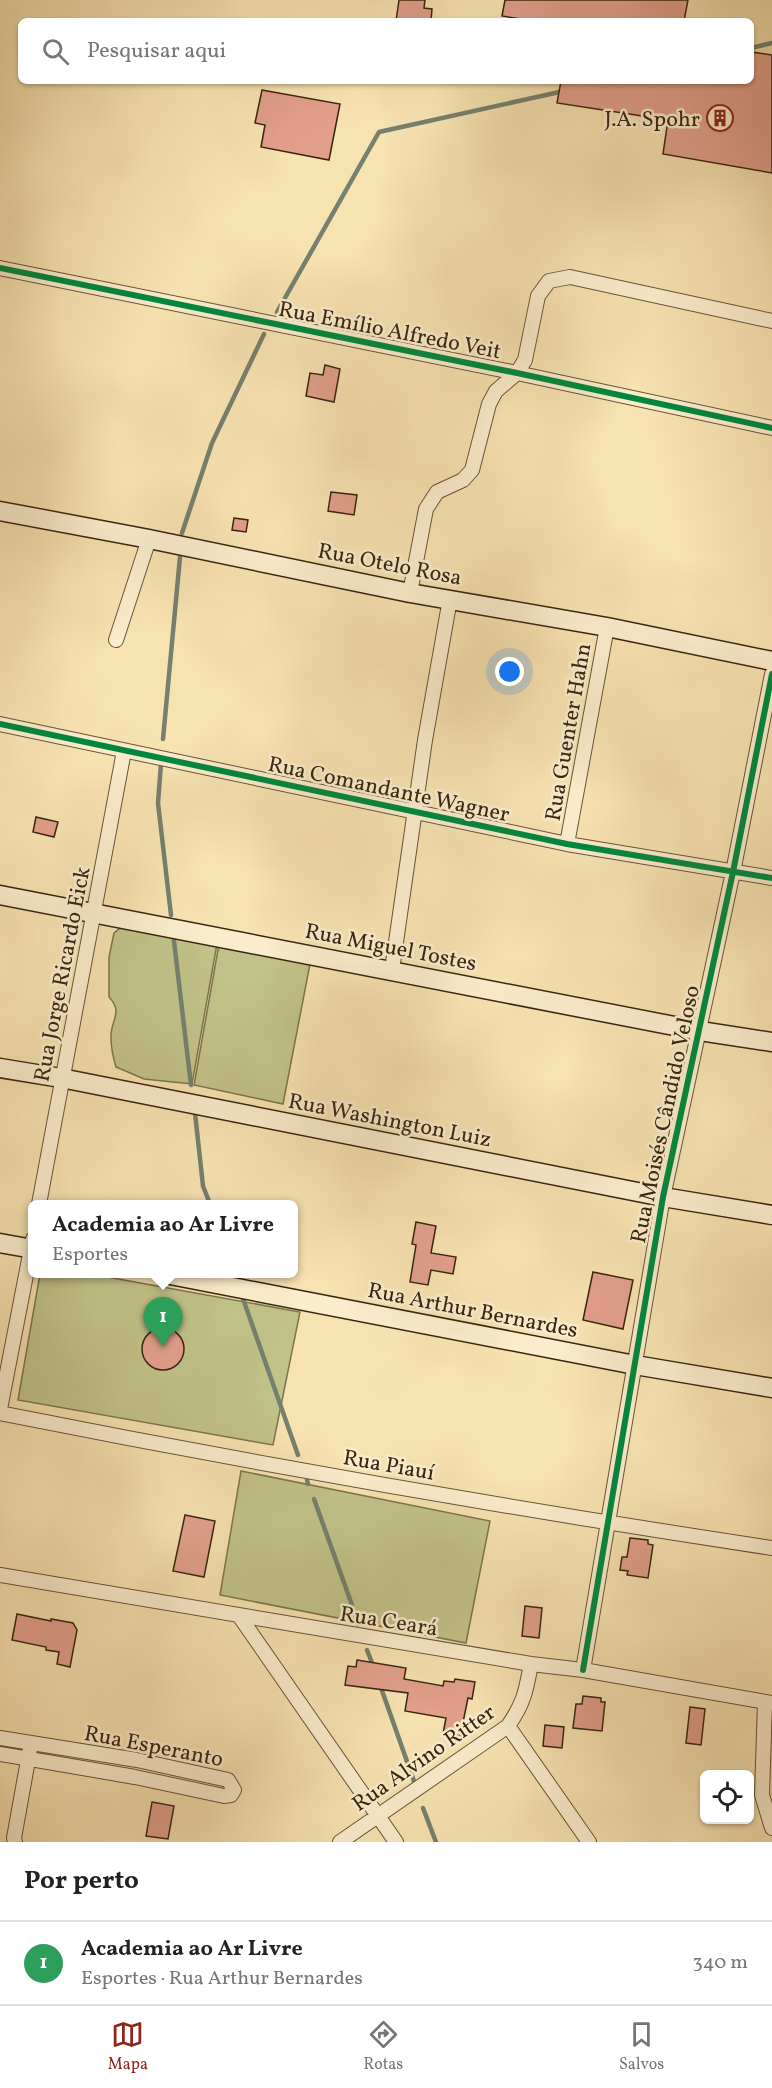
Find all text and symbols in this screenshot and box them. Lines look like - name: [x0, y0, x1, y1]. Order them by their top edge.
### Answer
- search box: [18, 18, 754, 84]
- icon: search: [39, 35, 72, 68]
- text: Pesquisar aqui: [87, 36, 226, 67]
- building icon: J.A. Spohr: [705, 103, 735, 133]
- place label: J.A. Spohr: [605, 105, 700, 136]
- street label: Rua Emílio Alfredo Veit: [275, 295, 504, 368]
- street label: Rua Otelo Rosa: [315, 536, 464, 595]
- street label: Rua Guenter Hahn: [539, 641, 600, 824]
- your location: [495, 657, 524, 686]
- street label: Rua Comandante Wagner: [265, 750, 512, 831]
- street label: Rua Jorge Ricardo Eick: [27, 864, 100, 1085]
- street label: Rua Miguel Tostes: [302, 917, 479, 980]
- street label: Rua Moisés Cândido Veloso: [624, 983, 709, 1246]
- street label: Rua Washington Luiz: [285, 1087, 494, 1156]
- popup: [28, 1200, 298, 1278]
- text: Academia ao Ar Livre: [52, 1210, 274, 1241]
- text: Esportes: [52, 1241, 128, 1269]
- street label: Rua Arthur Bernardes: [365, 1276, 580, 1347]
- pin: 1: [144, 1298, 182, 1347]
- street label: Rua Piauí: [340, 1443, 437, 1490]
- street label: Rua Ceará: [337, 1599, 440, 1646]
- street label: Rua Alvino Ritter: [346, 1698, 502, 1820]
- street label: Rua Esperanto: [81, 1719, 226, 1776]
- map controls: [700, 1770, 754, 1824]
- button: locate: [700, 1770, 754, 1824]
- text: Por perto: [24, 1863, 139, 1899]
- text: Academia ao Ar Livre: [81, 1934, 303, 1965]
- text: 1: [39, 1949, 48, 1977]
- text: 340 m: [692, 1949, 748, 1977]
- text: Esportes · Rua Arthur Bernardes: [81, 1965, 363, 1993]
- tab: Mapa: [108, 2018, 148, 2076]
- tab: Rotas: [364, 2018, 403, 2076]
- tab: Salvos: [619, 2018, 664, 2076]

